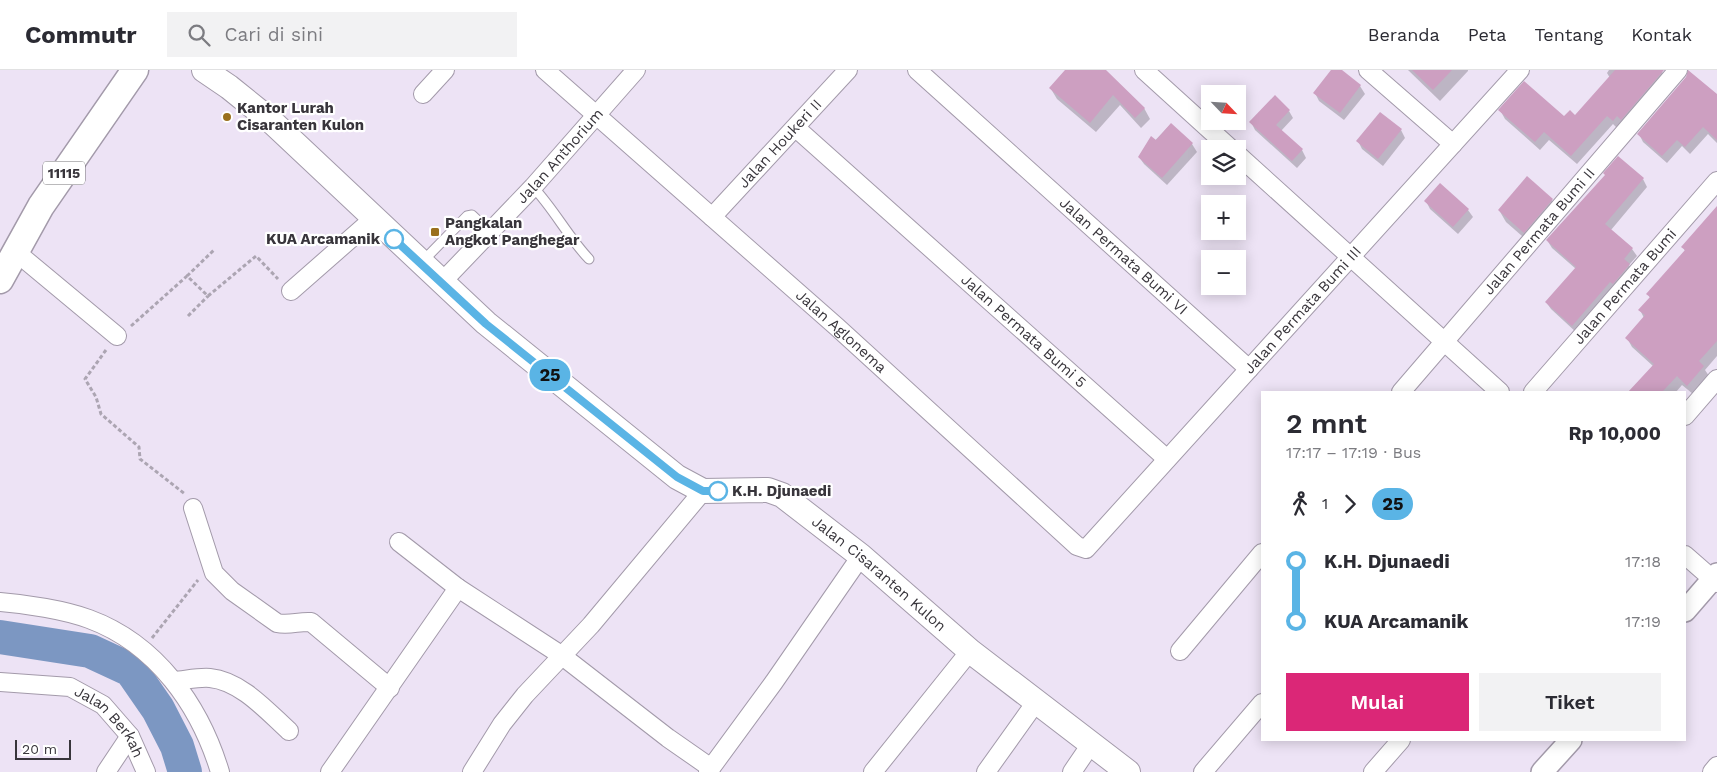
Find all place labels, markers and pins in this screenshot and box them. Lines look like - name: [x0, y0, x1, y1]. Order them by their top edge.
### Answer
- place label: Kantor Lurah Cisaranten Kulon: [237, 99, 364, 134]
- marker: Kantor Lurah Cisaranten Kulon: [221, 111, 233, 123]
- place label: Pangkalan Angkot Panghegar: [445, 214, 580, 249]
- marker: Pangkalan Angkot Panghegar: [429, 226, 441, 238]
- marker: KUA Arcamanik: [384, 229, 404, 249]
- place label: KUA Arcamanik: [266, 230, 381, 248]
- marker: K.H. Djunaedi: [708, 481, 728, 501]
- place label: K.H. Djunaedi: [732, 482, 831, 500]

